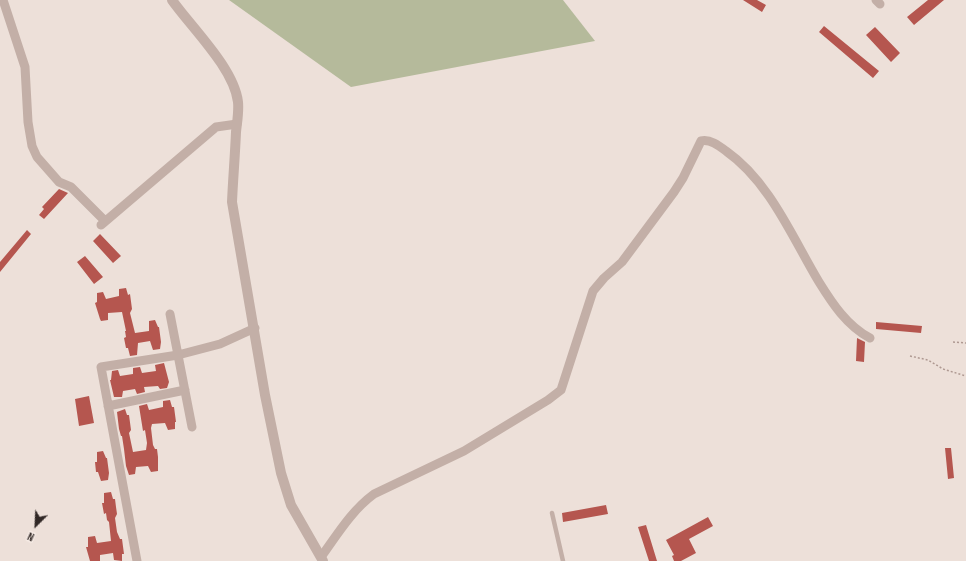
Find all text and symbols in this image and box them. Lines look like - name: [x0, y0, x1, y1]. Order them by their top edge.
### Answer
- north arrow: [16, 505, 56, 545]
- text: N: [26, 529, 36, 544]

